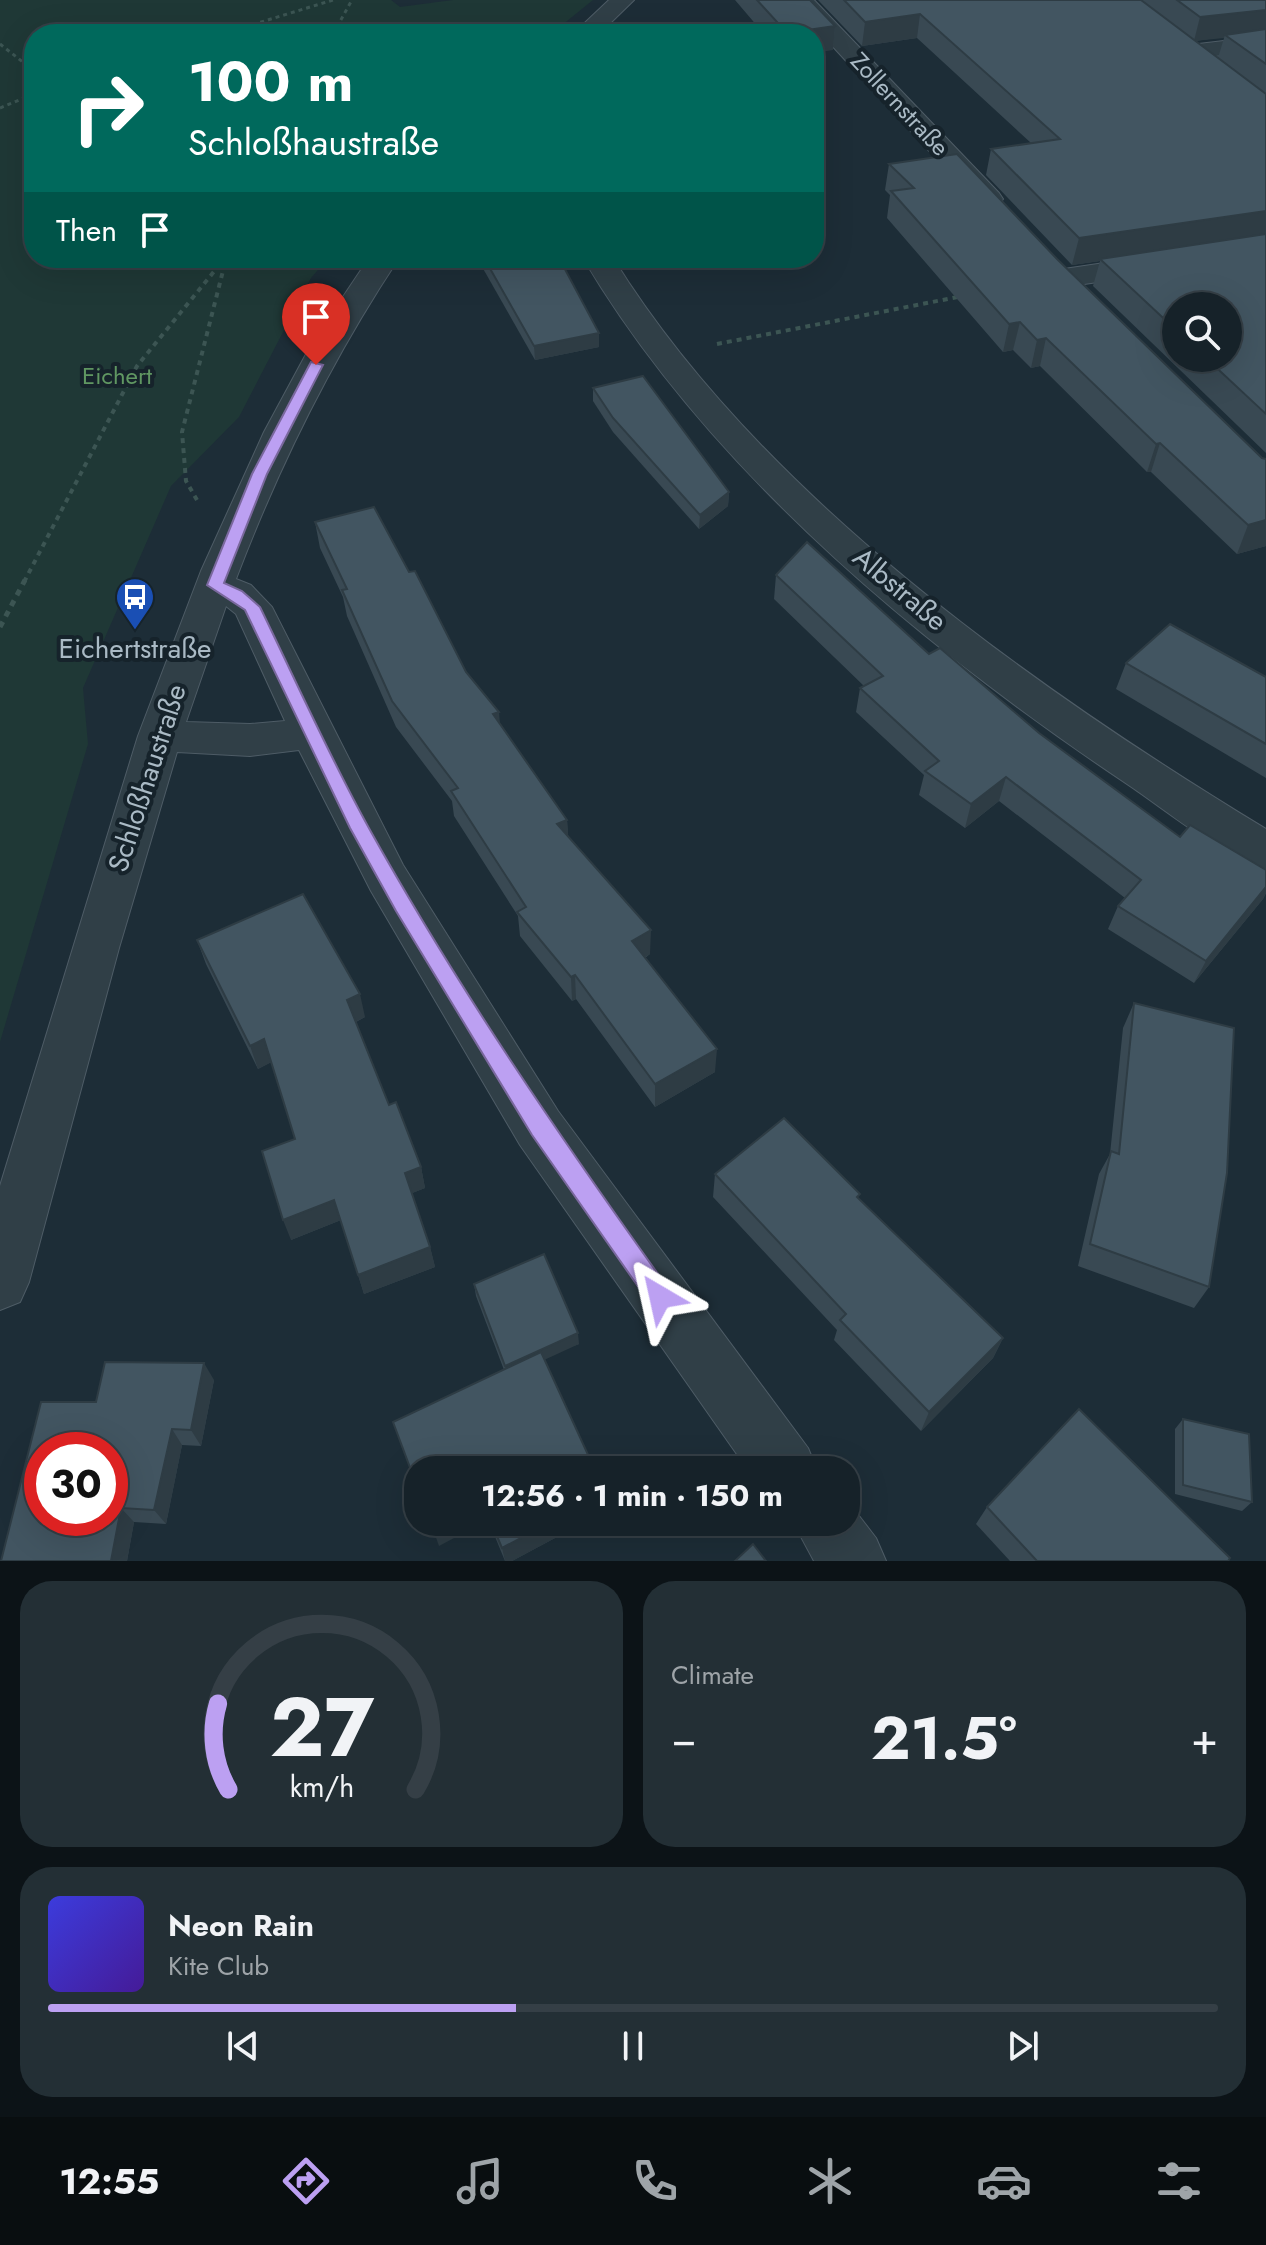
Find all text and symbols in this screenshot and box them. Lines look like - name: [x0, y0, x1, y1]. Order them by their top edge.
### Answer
- text: 100 m: [188, 41, 353, 122]
- street label: Zollernstraße: [843, 44, 957, 164]
- icon: right: [56, 56, 160, 160]
- text: Schloßhaustraße: [188, 116, 439, 168]
- icon: arrive: [133, 208, 177, 252]
- text: Then: [56, 209, 117, 252]
- pin: [282, 283, 350, 365]
- map controls: [1162, 292, 1242, 372]
- button: search: [1162, 292, 1242, 372]
- icon: arrive: [294, 295, 338, 339]
- park label: Eichert: [82, 358, 152, 393]
- street label: Albstraße: [844, 537, 956, 641]
- bus stop icon: Eichertstraße: [114, 576, 156, 631]
- place label: Eichertstraße: [59, 628, 211, 669]
- street label: Schloßhaustraße: [97, 679, 197, 877]
- position arrow: [618, 1255, 702, 1339]
- speed limit sign: 30: [24, 1432, 128, 1536]
- text: 12:56 · 1 min · 150 m: [481, 1474, 783, 1517]
- text: Climate: [671, 1656, 754, 1694]
- text: 27: [269, 1667, 374, 1787]
- text: 21.5°: [871, 1695, 1017, 1782]
- text: −: [671, 1707, 697, 1771]
- text: +: [1191, 1707, 1218, 1771]
- text: km/h: [289, 1766, 354, 1808]
- text: Neon Rain: [168, 1904, 314, 1947]
- text: Kite Club: [168, 1947, 269, 1985]
- icon: previous: [221, 2024, 265, 2068]
- icon: pause: [611, 2024, 655, 2068]
- icon: next: [1001, 2024, 1045, 2068]
- icon: directions: [278, 2153, 334, 2209]
- icon: music: [452, 2153, 508, 2209]
- icon: phone: [627, 2153, 683, 2209]
- icon: climate: [802, 2153, 858, 2209]
- icon: car: [976, 2153, 1032, 2209]
- icon: filters: [1151, 2153, 1207, 2209]
- text: 12:55: [59, 2155, 159, 2207]

